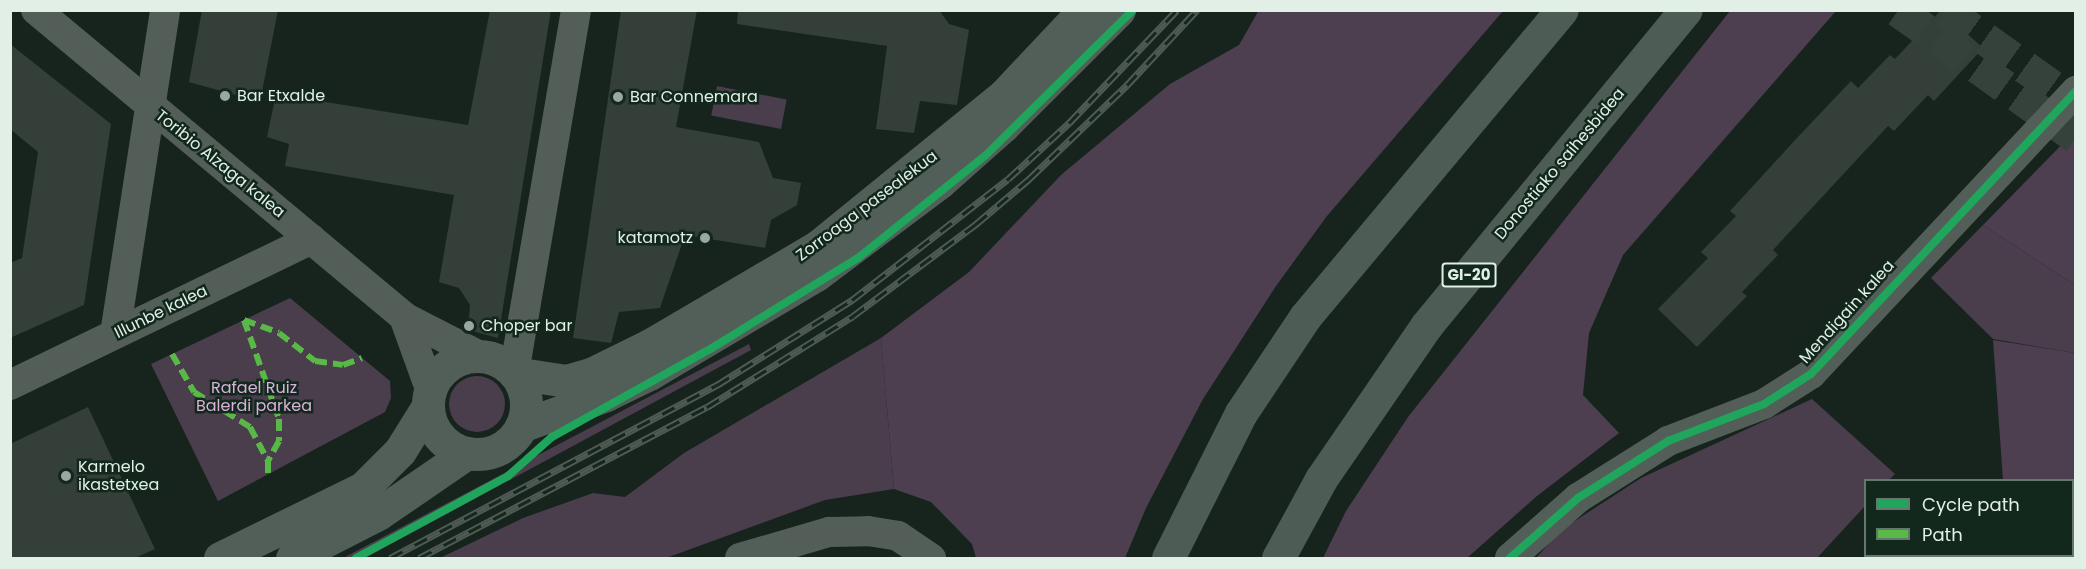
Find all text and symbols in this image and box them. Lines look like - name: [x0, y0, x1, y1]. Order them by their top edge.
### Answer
- street label: Donostiako saihesbidea: [1491, 84, 1629, 244]
- place label: Bar Etxalde: [237, 86, 325, 106]
- place label: Bar Connemara: [630, 87, 758, 107]
- marker: Bar Etxalde: [218, 89, 232, 103]
- marker: Bar Connemara: [611, 90, 625, 104]
- street label: Toribio Alzaga kalea: [152, 106, 288, 222]
- street label: Zorroaga pasealekua: [793, 147, 941, 265]
- place label: katamotz: [617, 228, 693, 248]
- marker: katamotz: [698, 231, 712, 245]
- street label: Mendigain kalea: [1796, 256, 1898, 368]
- road number: GI-20: [1440, 263, 1498, 287]
- street label: Illunbe kalea: [111, 281, 211, 343]
- place label: Choper bar: [481, 316, 572, 336]
- marker: Choper bar: [462, 319, 476, 333]
- park label: Rafael Ruiz Balerdi parkea: [196, 378, 312, 416]
- place label: Karmelo ikastetxea: [78, 457, 159, 495]
- marker: Karmelo ikastetxea: [59, 469, 73, 483]
- legend: [1864, 479, 2074, 557]
- text: Cycle path: [1922, 492, 2020, 517]
- text: Path: [1922, 522, 1963, 547]

